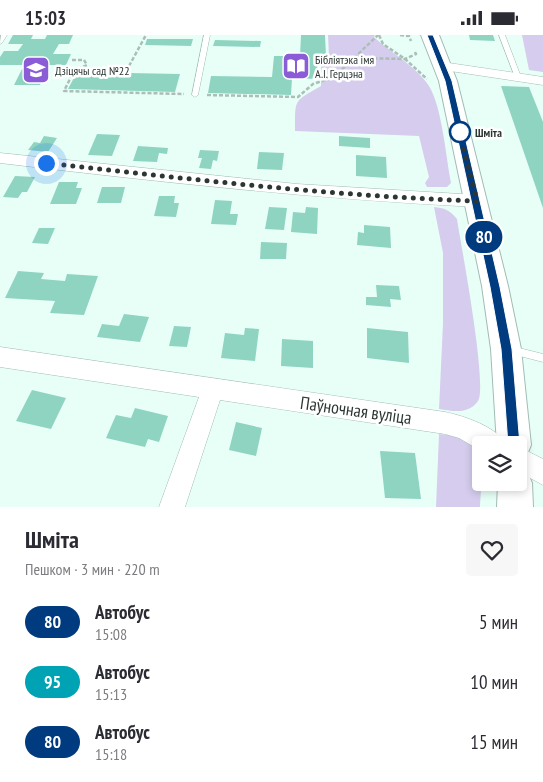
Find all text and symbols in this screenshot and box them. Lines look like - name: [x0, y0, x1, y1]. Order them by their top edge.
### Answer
- text: 15:03: [25, 6, 66, 30]
- library icon: Бібліятэка імя А.І. Герцэна: [281, 51, 311, 81]
- place label: Бібліятэка імя А.І. Герцэна: [315, 52, 374, 81]
- school or university icon: Дзіцячы сад №22: [21, 55, 51, 85]
- place label: Дзіцячы сад №22: [55, 63, 130, 78]
- marker: Шміта: [449, 121, 471, 143]
- place label: Шміта: [475, 125, 502, 140]
- your location: [34, 151, 59, 176]
- line badge: 80: [462, 221, 506, 253]
- text: 80: [475, 225, 493, 248]
- street label: Паўночная вуліца: [299, 391, 413, 429]
- map controls: [472, 436, 527, 491]
- button: layers: [472, 436, 527, 491]
- text: Шміта: [25, 524, 79, 555]
- button: heart: [466, 524, 518, 576]
- text: Пешком · 3 мин · 220 m: [25, 559, 160, 579]
- text: Автобус: [95, 600, 150, 624]
- text: 80: [44, 610, 61, 633]
- text: 5 мин: [479, 610, 518, 634]
- text: 15:08: [95, 624, 127, 644]
- text: Автобус: [95, 660, 150, 684]
- text: 95: [44, 670, 61, 693]
- text: 10 мин: [470, 670, 518, 694]
- text: 15:13: [95, 684, 127, 704]
- text: Автобус: [95, 720, 150, 744]
- text: 80: [44, 730, 61, 753]
- text: 15 мин: [470, 730, 518, 754]
- text: 15:18: [95, 744, 127, 764]

